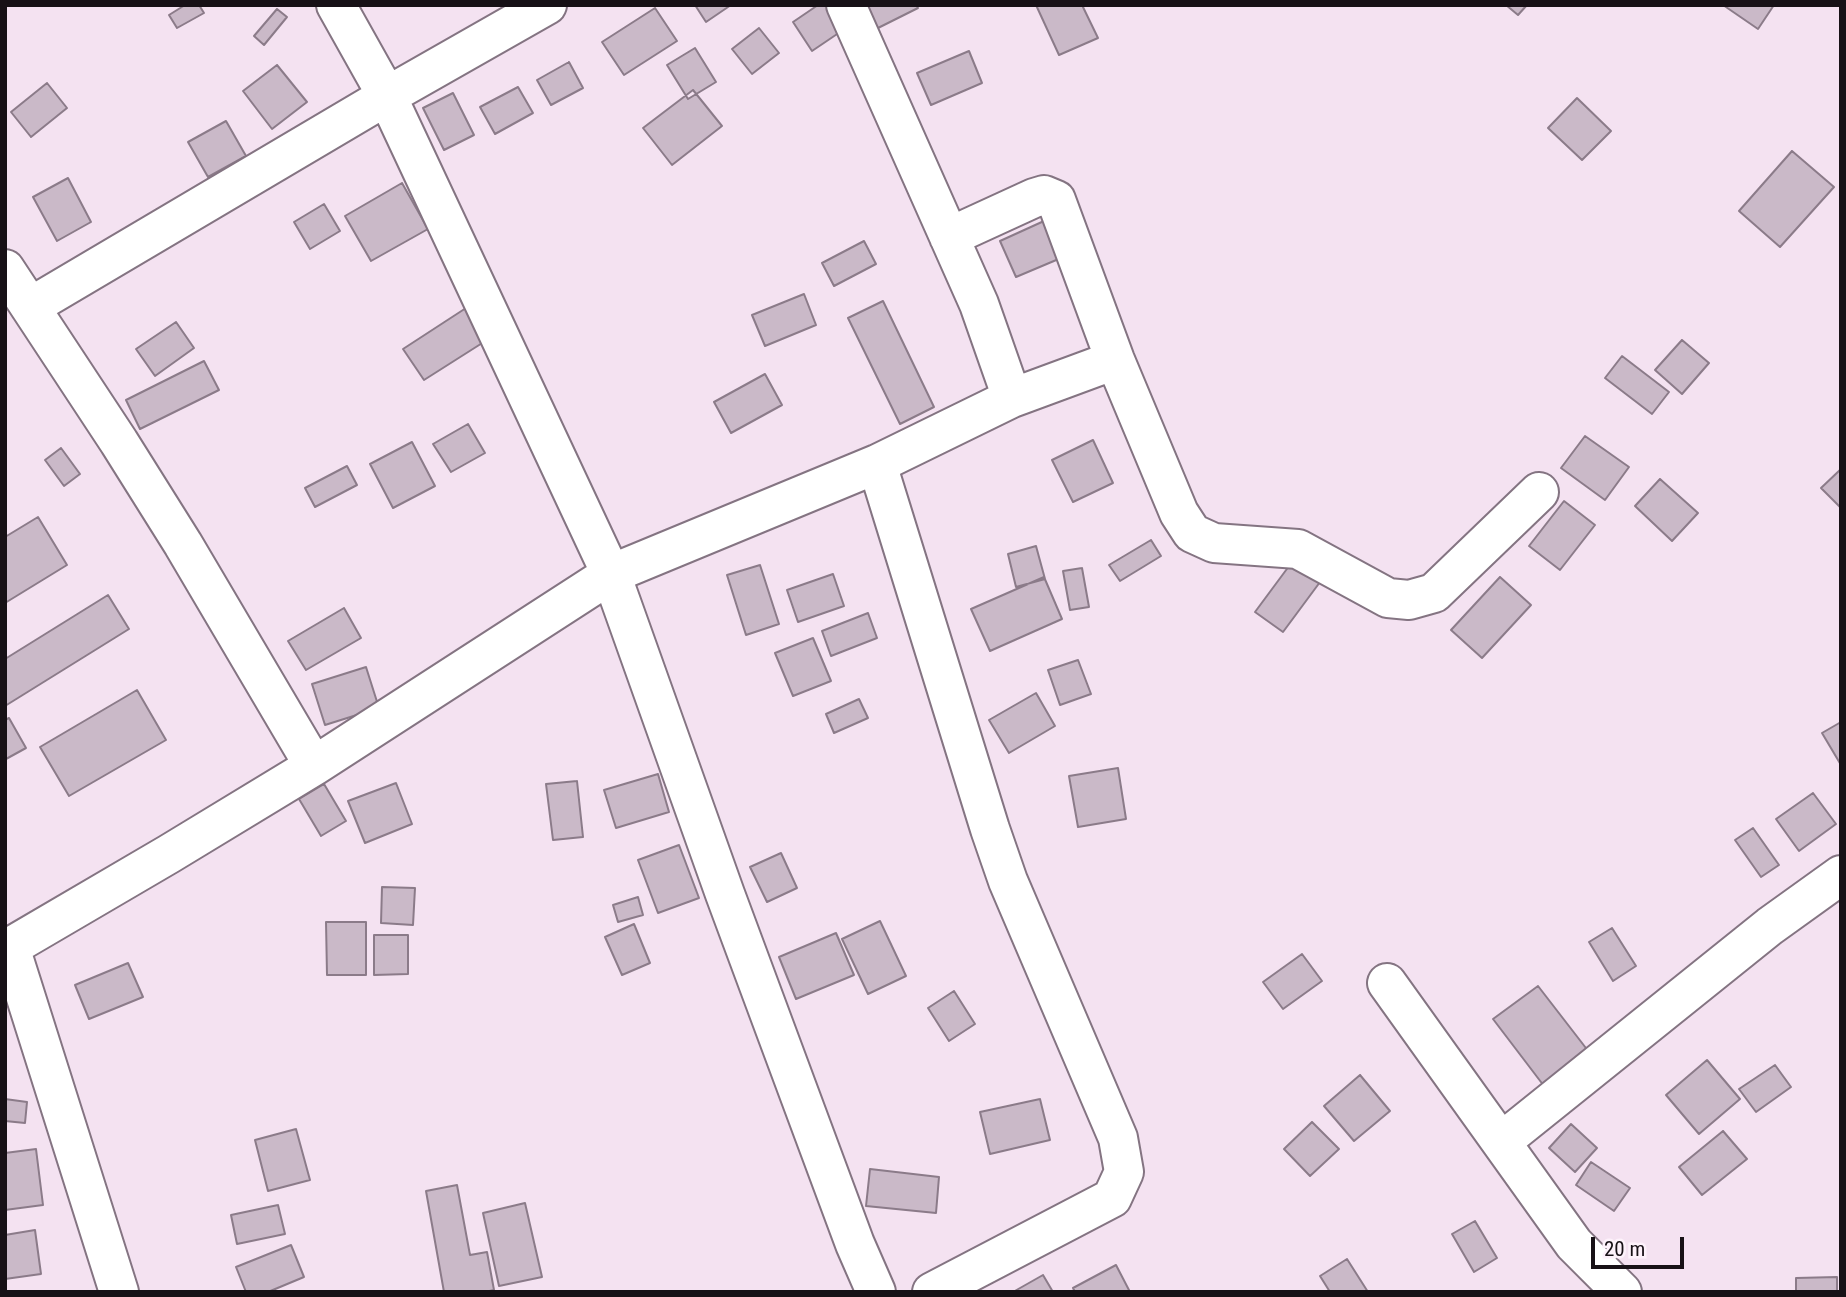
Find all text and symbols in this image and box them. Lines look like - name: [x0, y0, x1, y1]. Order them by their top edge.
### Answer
- scale bar: [1594, 1224, 1687, 1268]
- text: 20 m: [1604, 1237, 1645, 1261]

